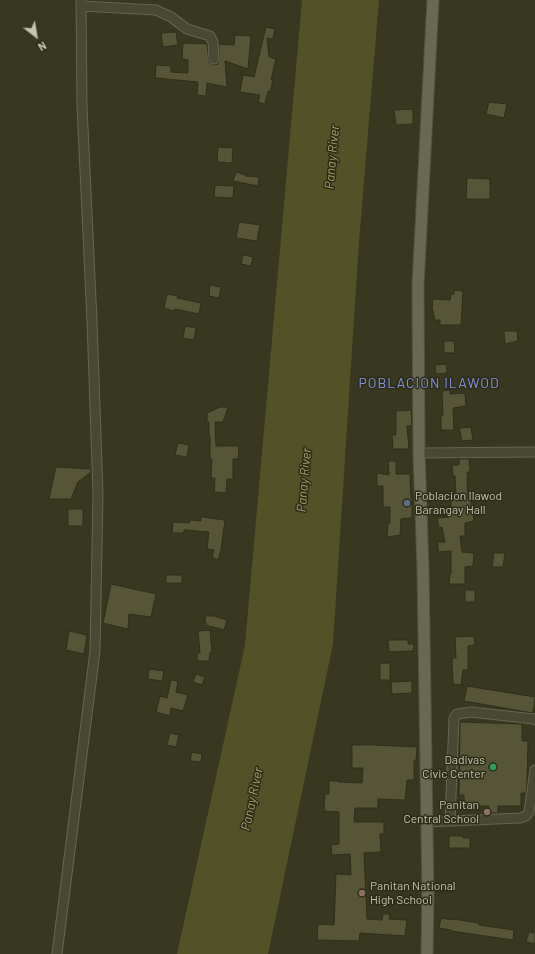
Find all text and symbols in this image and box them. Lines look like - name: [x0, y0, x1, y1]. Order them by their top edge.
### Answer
- north arrow: [16, 16, 56, 56]
- text: N: [36, 39, 49, 54]
- water label: Panay River: [321, 124, 343, 190]
- district label: POBLACION ILAWOD: [358, 375, 500, 391]
- water label: Panay River: [293, 447, 315, 513]
- place label: Poblacion Ilawod Barangay Hall: [415, 489, 502, 517]
- marker: Poblacion Ilawod Barangay Hall: [402, 498, 412, 508]
- place label: Dadivas Civic Center: [422, 753, 485, 781]
- marker: Dadivas Civic Center: [488, 762, 498, 772]
- water label: Panay River: [238, 766, 266, 832]
- place label: Panitan Central School: [403, 798, 479, 826]
- marker: Panitan Central School: [482, 807, 492, 817]
- place label: Panitan National High School: [370, 879, 456, 907]
- marker: Panitan National High School: [357, 888, 367, 898]

